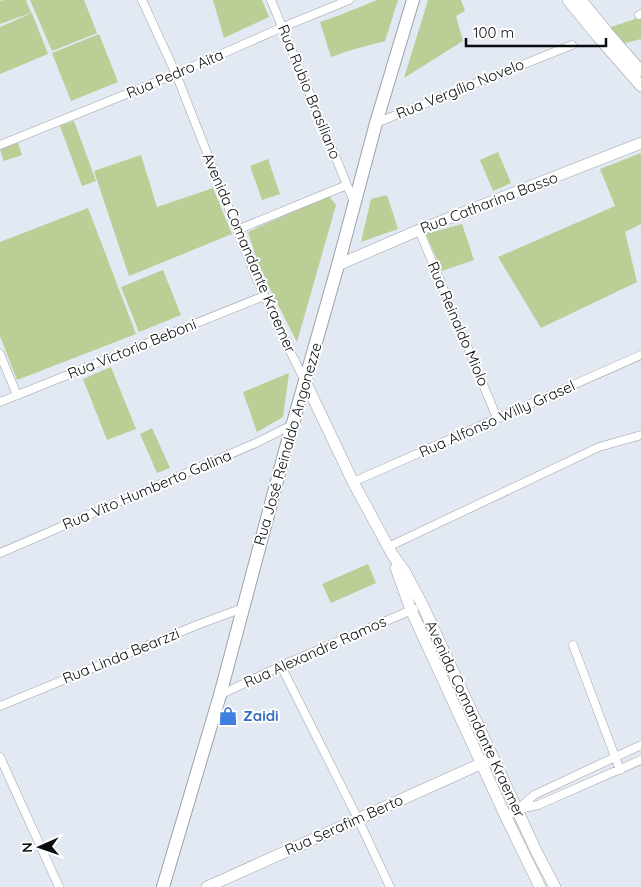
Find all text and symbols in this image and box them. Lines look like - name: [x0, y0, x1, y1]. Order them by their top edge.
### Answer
- scale bar: [466, 15, 606, 47]
- street label: Rua Rubio Brasiliano: [274, 22, 345, 162]
- text: 100 m: [473, 23, 514, 42]
- street label: Rua Pedro Aita: [123, 45, 226, 103]
- street label: Rua Vergílio Novelo: [393, 54, 527, 123]
- street label: Avenida Comandante Kraemer: [199, 150, 300, 356]
- street label: Rua Catharina Basso: [417, 167, 560, 238]
- street label: Rua Reinaldo Miolo: [424, 259, 493, 389]
- street label: Rua Victorio Beboni: [65, 314, 199, 383]
- street label: Rua José Reinaldo Angonezze: [249, 340, 326, 547]
- street label: Rua Alfonso Willy Grasel: [416, 376, 578, 462]
- street label: Rua Vito Humberto Galina: [59, 445, 234, 534]
- street label: Rua Alexandre Ramos: [241, 612, 389, 692]
- street label: Avenida Comandante Kraemer: [421, 617, 530, 821]
- street label: Rua Linda Bearzzi: [60, 623, 182, 688]
- shop icon: Zaidi: [217, 705, 239, 727]
- place label: Zaidi: [243, 706, 279, 725]
- street label: Rua Serafim Berto: [282, 790, 406, 859]
- north arrow: [15, 822, 65, 872]
- text: N: [18, 842, 36, 853]

